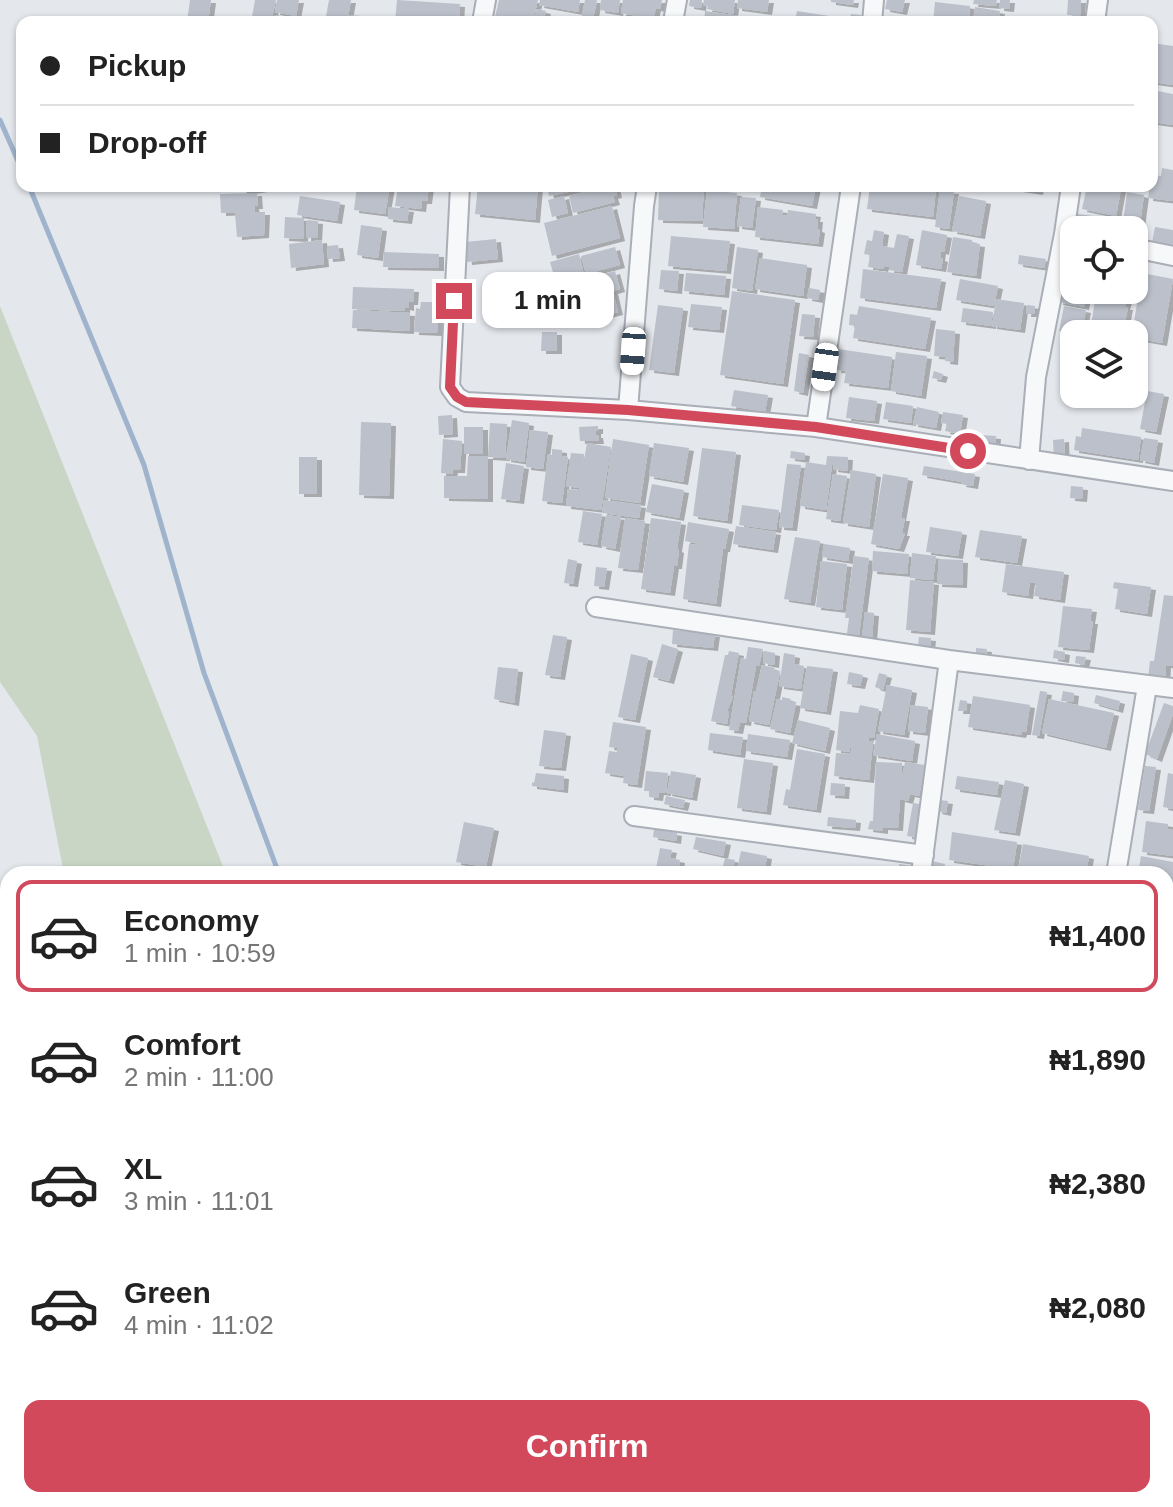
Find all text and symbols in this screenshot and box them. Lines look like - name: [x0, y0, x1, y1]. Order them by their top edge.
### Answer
- text: Pickup: [88, 49, 186, 82]
- text: Drop-off: [88, 126, 206, 159]
- map controls: [1060, 216, 1148, 408]
- button: locate: [1060, 216, 1148, 304]
- callout: 1 min: [482, 273, 614, 329]
- route end: [436, 283, 472, 319]
- text: 1 min: [514, 285, 582, 315]
- button: layers: [1060, 320, 1148, 408]
- car: [619, 326, 647, 376]
- car: [810, 342, 840, 392]
- route start: [950, 433, 986, 469]
- icon: car: [28, 900, 100, 972]
- text: Economy: [124, 904, 259, 937]
- text: ₦1,400: [1049, 919, 1146, 952]
- text: 1 min · 10:59: [124, 938, 276, 968]
- icon: car: [28, 1024, 100, 1096]
- text: Comfort: [124, 1028, 241, 1061]
- text: ₦1,890: [1049, 1043, 1146, 1076]
- text: 2 min · 11:00: [124, 1062, 274, 1092]
- icon: car: [28, 1148, 100, 1220]
- text: XL: [124, 1152, 162, 1185]
- text: ₦2,380: [1049, 1167, 1146, 1200]
- text: 3 min · 11:01: [124, 1186, 274, 1216]
- icon: car: [28, 1272, 100, 1344]
- text: Green: [124, 1276, 211, 1309]
- text: ₦2,080: [1049, 1291, 1146, 1324]
- text: 4 min · 11:02: [124, 1310, 274, 1340]
- button: Confirm: [24, 1400, 1150, 1492]

